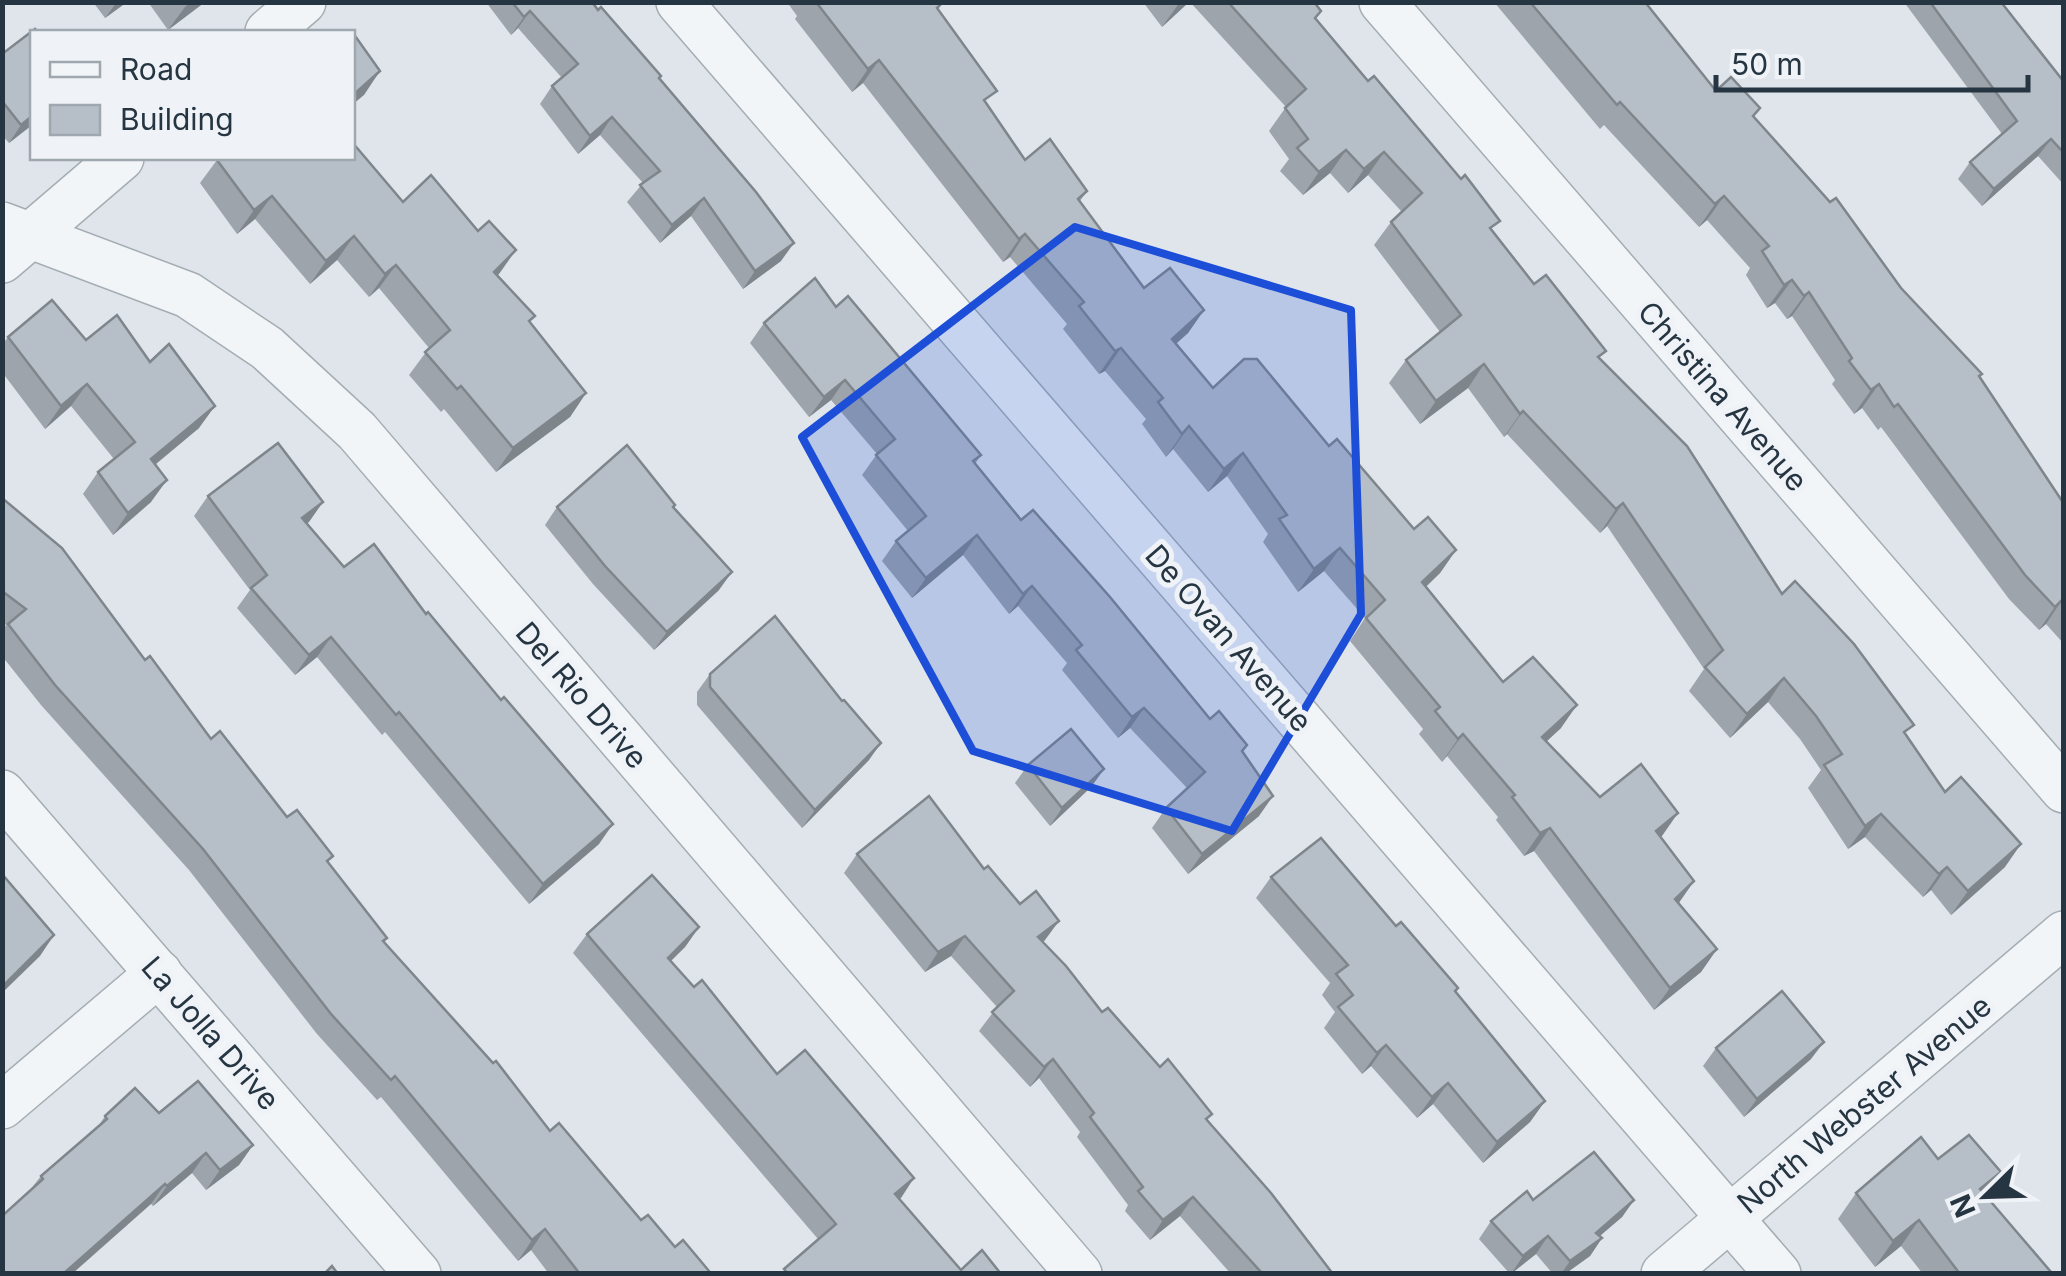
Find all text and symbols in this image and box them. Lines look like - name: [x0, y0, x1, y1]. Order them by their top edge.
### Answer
- legend: [30, 30, 355, 160]
- scale bar: [1716, 30, 2028, 92]
- text: 50 m: [1731, 46, 1803, 82]
- text: Road: [120, 51, 192, 87]
- text: Building: [120, 101, 234, 137]
- street label: Christina Avenue: [1631, 294, 1815, 498]
- street label: De Ovan Avenue: [1138, 537, 1320, 739]
- street label: Del Rio Drive: [509, 614, 655, 776]
- street label: La Jolla Drive: [135, 949, 287, 1117]
- street label: North Webster Avenue: [1730, 987, 1998, 1221]
- north arrow: [1936, 1146, 2036, 1246]

